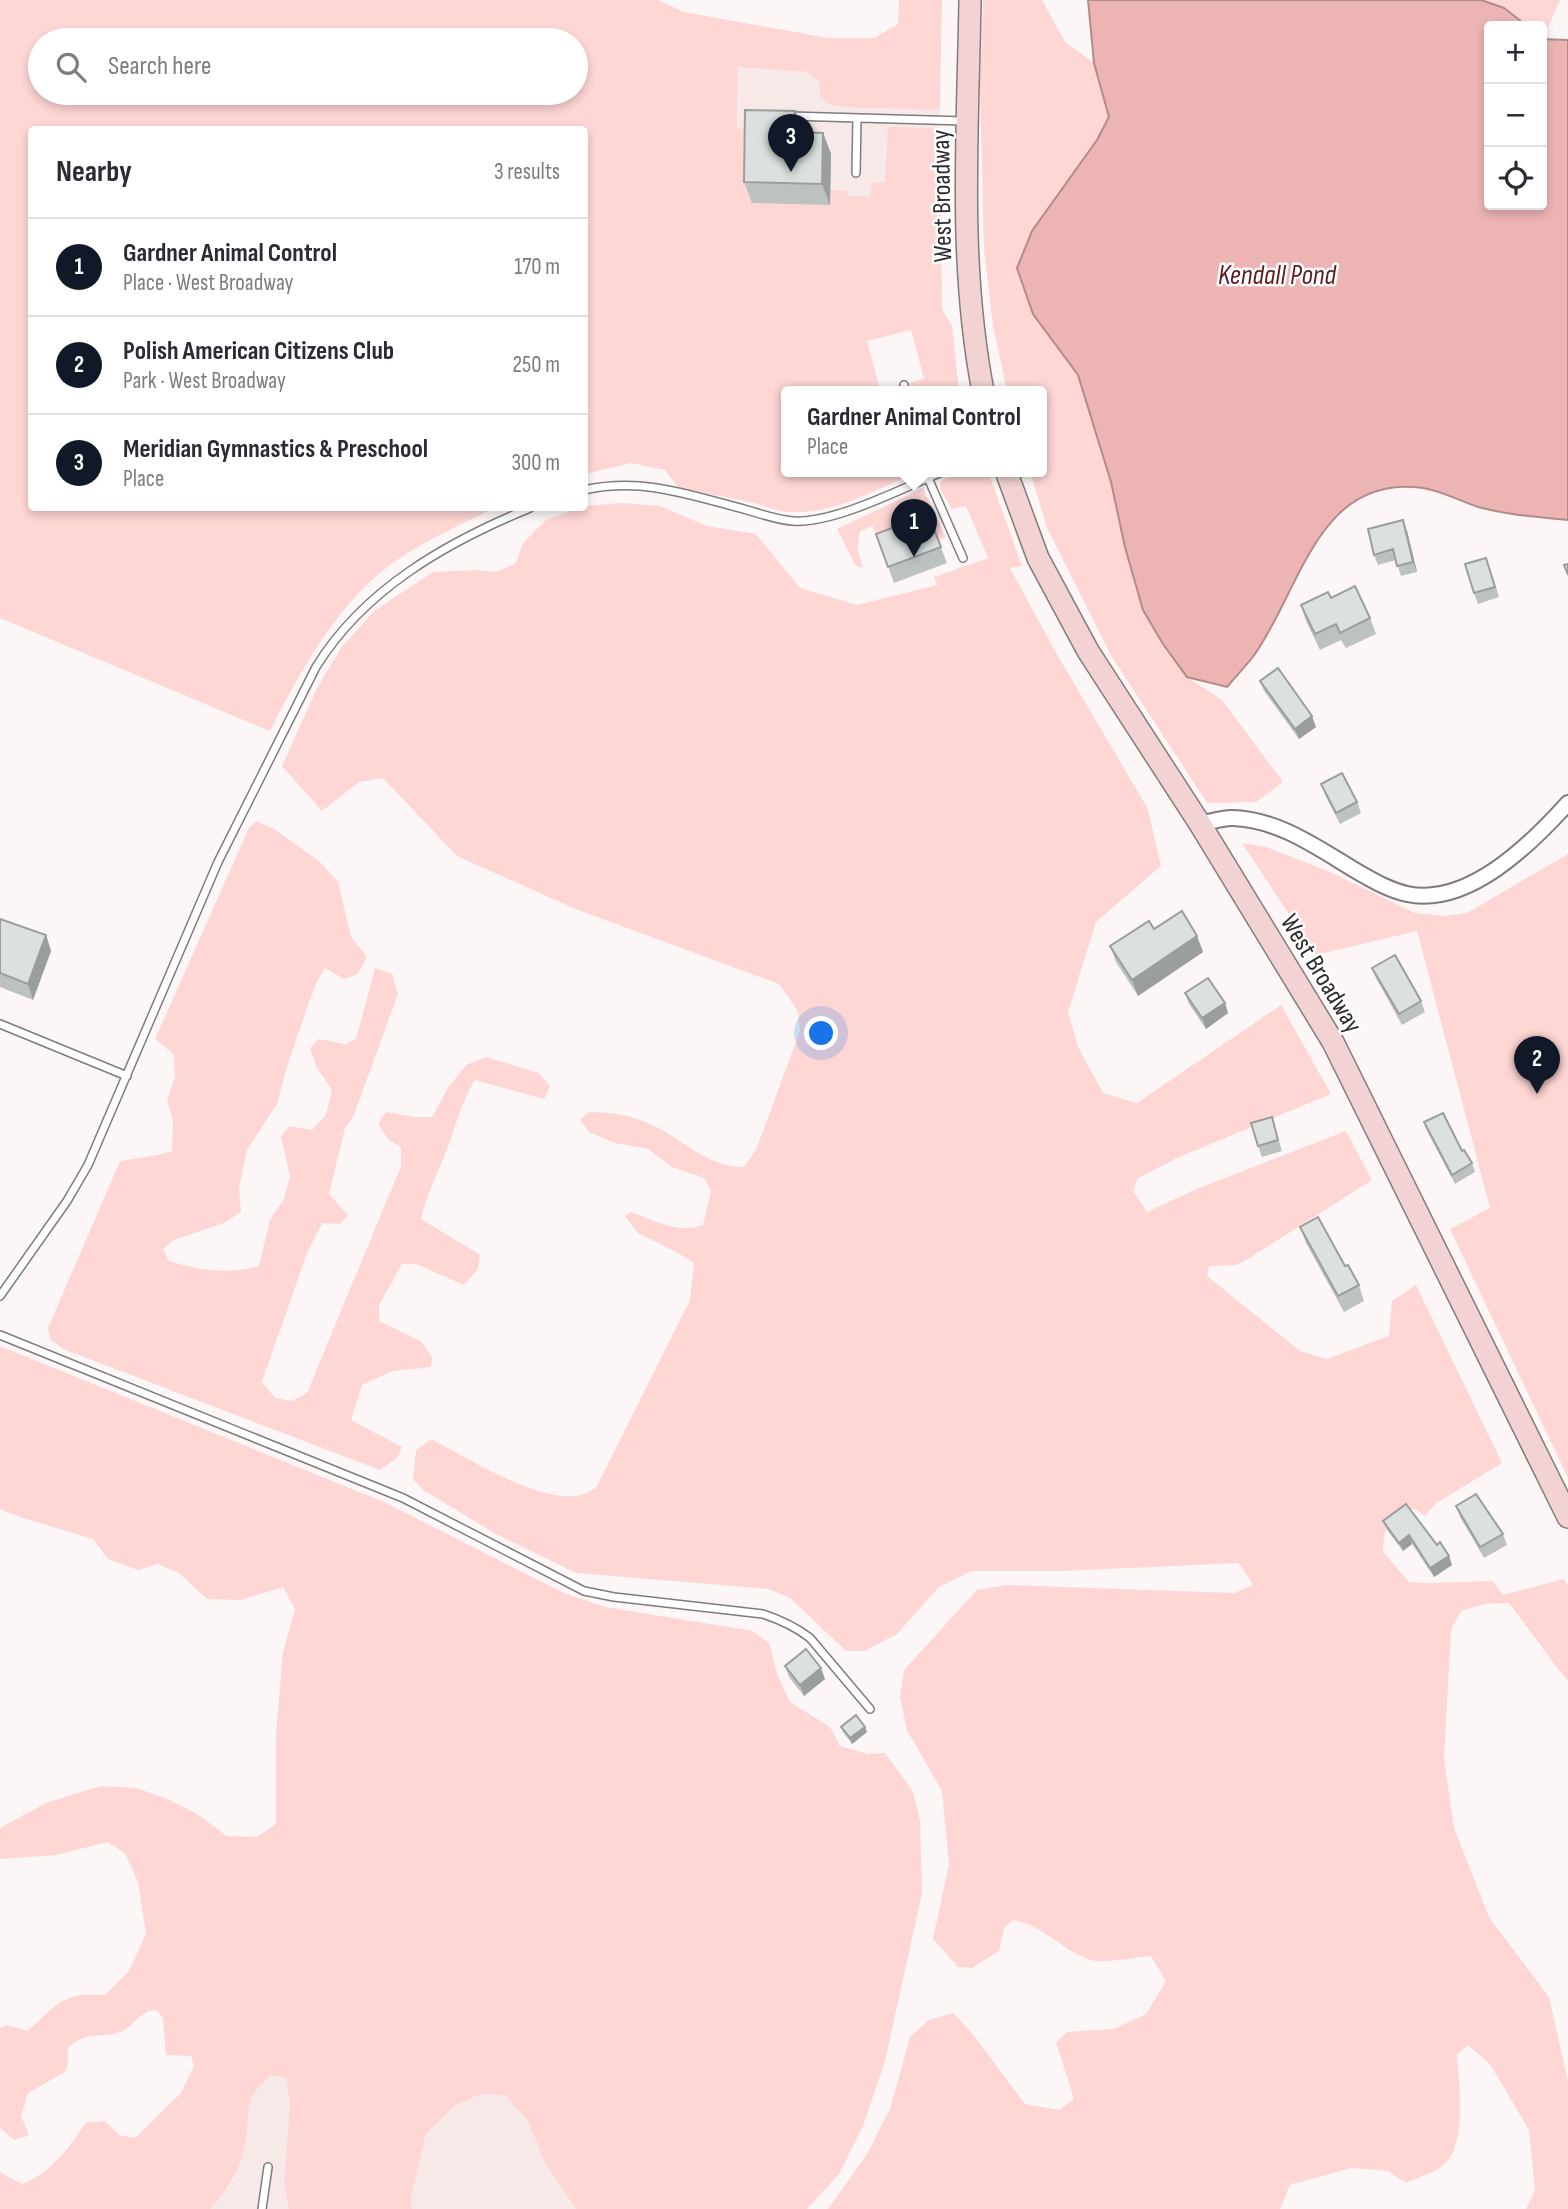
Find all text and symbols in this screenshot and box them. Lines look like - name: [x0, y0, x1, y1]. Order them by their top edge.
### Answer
- map controls: [1484, 21, 1547, 210]
- button: +: [1484, 21, 1547, 84]
- search box: [28, 28, 588, 105]
- icon: search: [52, 48, 90, 86]
- text: Search here: [108, 51, 211, 82]
- button: −: [1484, 84, 1547, 147]
- pin: 3: [768, 114, 814, 172]
- street label: West Broadway: [926, 129, 959, 263]
- button: locate: [1484, 147, 1547, 210]
- text: Nearby: [56, 154, 132, 190]
- text: 3 results: [494, 158, 560, 186]
- text: Gardner Animal Control: [123, 238, 337, 269]
- text: 1: [74, 253, 84, 281]
- text: 170 m: [514, 253, 560, 281]
- water label: Kendall Pond: [1218, 259, 1338, 292]
- text: Place · West Broadway: [123, 269, 293, 297]
- text: Polish American Citizens Club: [123, 336, 394, 367]
- text: 2: [74, 351, 84, 379]
- text: 250 m: [513, 351, 560, 379]
- text: Park · West Broadway: [123, 367, 286, 395]
- popup: [781, 386, 1047, 477]
- text: Gardner Animal Control: [807, 402, 1021, 433]
- text: Place: [807, 433, 848, 461]
- text: Meridian Gymnastics & Preschool: [123, 434, 428, 465]
- text: 3: [74, 449, 84, 477]
- text: 300 m: [511, 449, 560, 477]
- text: Place: [123, 465, 164, 493]
- pin: 1: [891, 499, 937, 557]
- street label: West Broadway: [1273, 909, 1368, 1039]
- your location: [804, 1016, 838, 1050]
- pin: 2: [1514, 1036, 1560, 1094]

